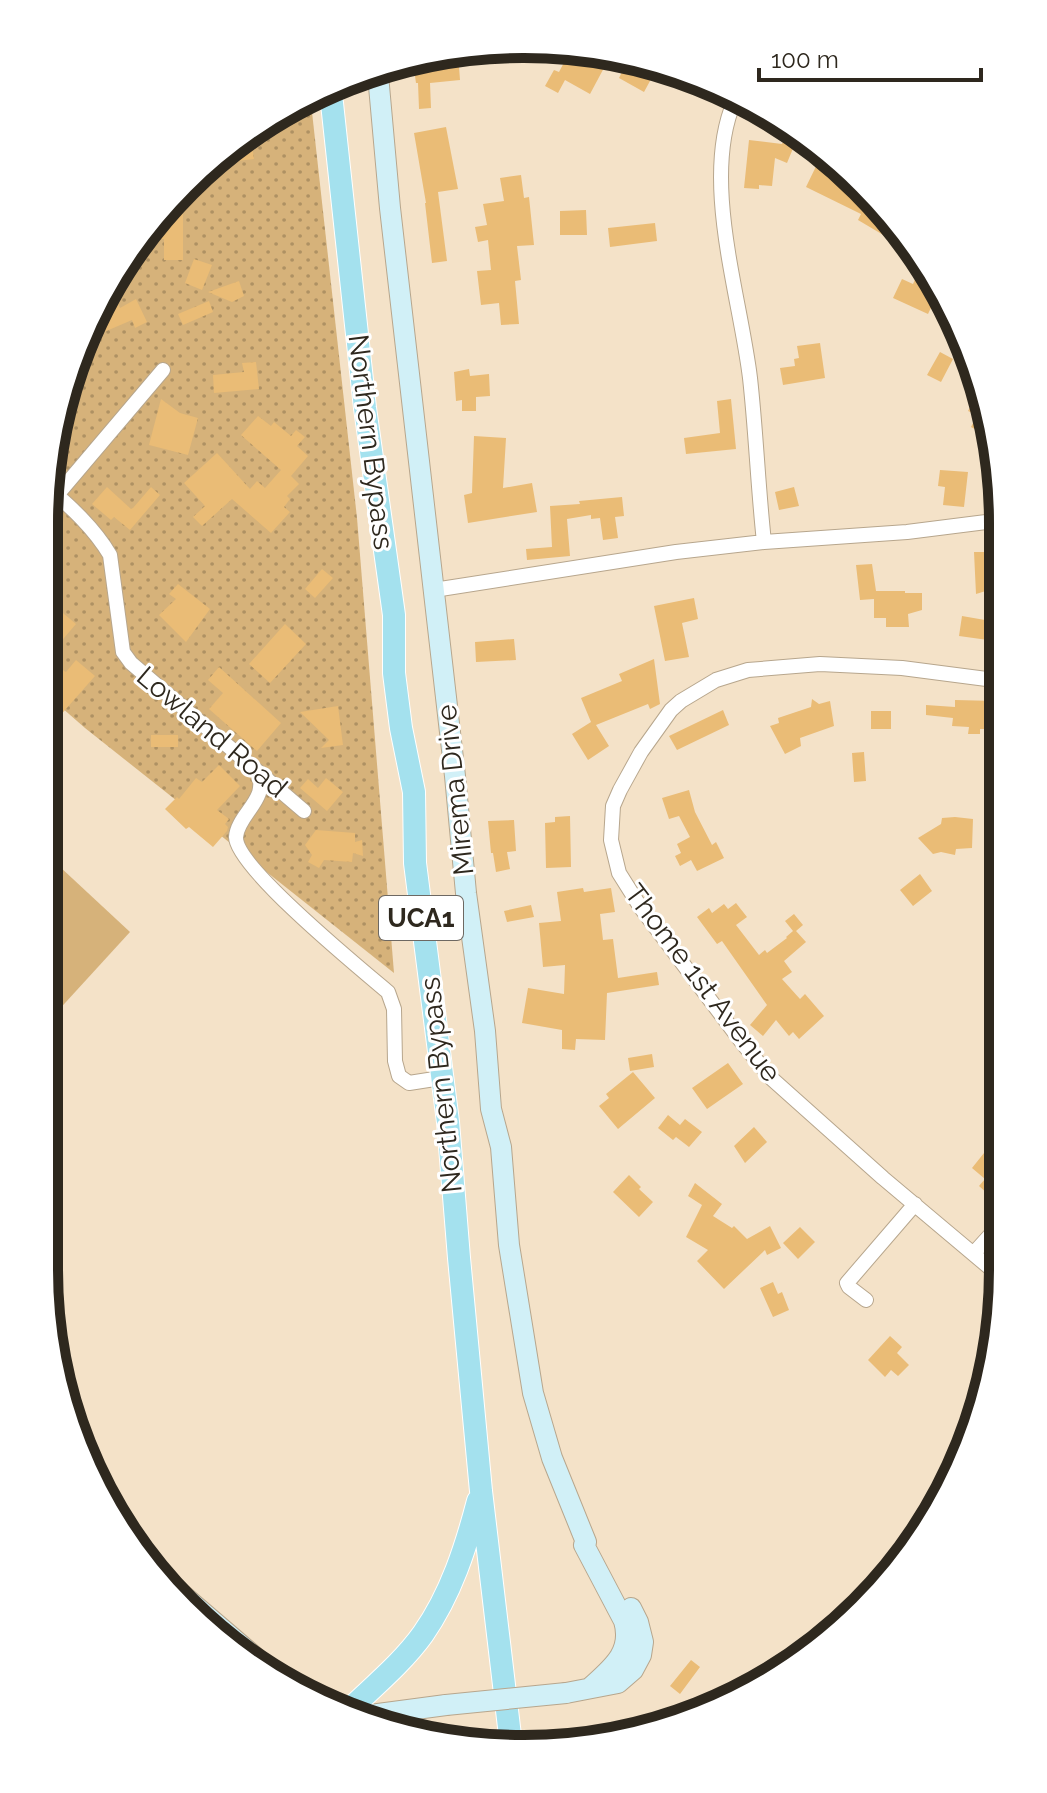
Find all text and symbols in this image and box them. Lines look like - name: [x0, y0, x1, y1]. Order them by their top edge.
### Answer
- scale bar: [759, 32, 981, 82]
- text: 100 m: [771, 45, 839, 74]
- street label: Northern Bypass: [341, 333, 401, 551]
- street label: Lowland Road: [130, 660, 294, 804]
- street label: Mirema Drive: [430, 703, 480, 877]
- street label: Thome 1st Avenue: [618, 878, 788, 1088]
- road number: UCA1: [379, 896, 463, 940]
- street label: Northern Bypass: [413, 976, 469, 1194]

